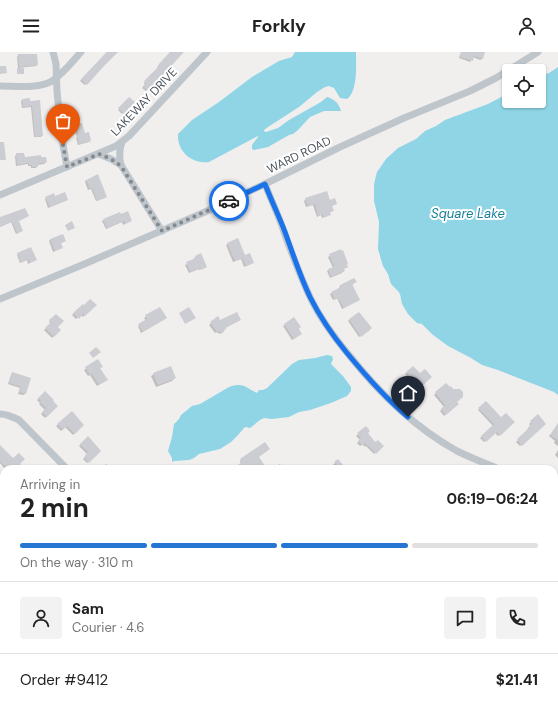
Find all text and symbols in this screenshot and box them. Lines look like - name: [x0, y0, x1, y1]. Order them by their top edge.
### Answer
- text: Forkly: [252, 14, 306, 38]
- icon: menu: [20, 15, 42, 37]
- icon: person: [516, 15, 538, 37]
- street label: LAKEWAY DRIVE: [107, 64, 181, 140]
- map controls: [502, 64, 546, 108]
- button: locate: [502, 64, 546, 108]
- pin: [46, 104, 80, 145]
- icon: bag: [52, 110, 74, 132]
- street label: WARD ROAD: [264, 133, 334, 177]
- courier: [209, 181, 249, 221]
- icon: car: [218, 190, 240, 212]
- water label: Square Lake: [431, 205, 505, 222]
- pin: [391, 376, 425, 417]
- icon: home: [397, 382, 419, 404]
- text: Arriving in: [20, 476, 80, 493]
- text: 06:19–06:24: [447, 489, 538, 509]
- text: 2 min: [20, 491, 89, 525]
- text: On the way · 310 m: [20, 554, 133, 571]
- button: person: [20, 597, 62, 639]
- button: chat: [444, 597, 486, 639]
- button: phone: [496, 597, 538, 639]
- text: Sam: [72, 599, 104, 619]
- text: Courier · 4.6: [72, 619, 144, 636]
- text: Order #9412: [20, 670, 108, 690]
- text: $21.41: [496, 670, 538, 690]

